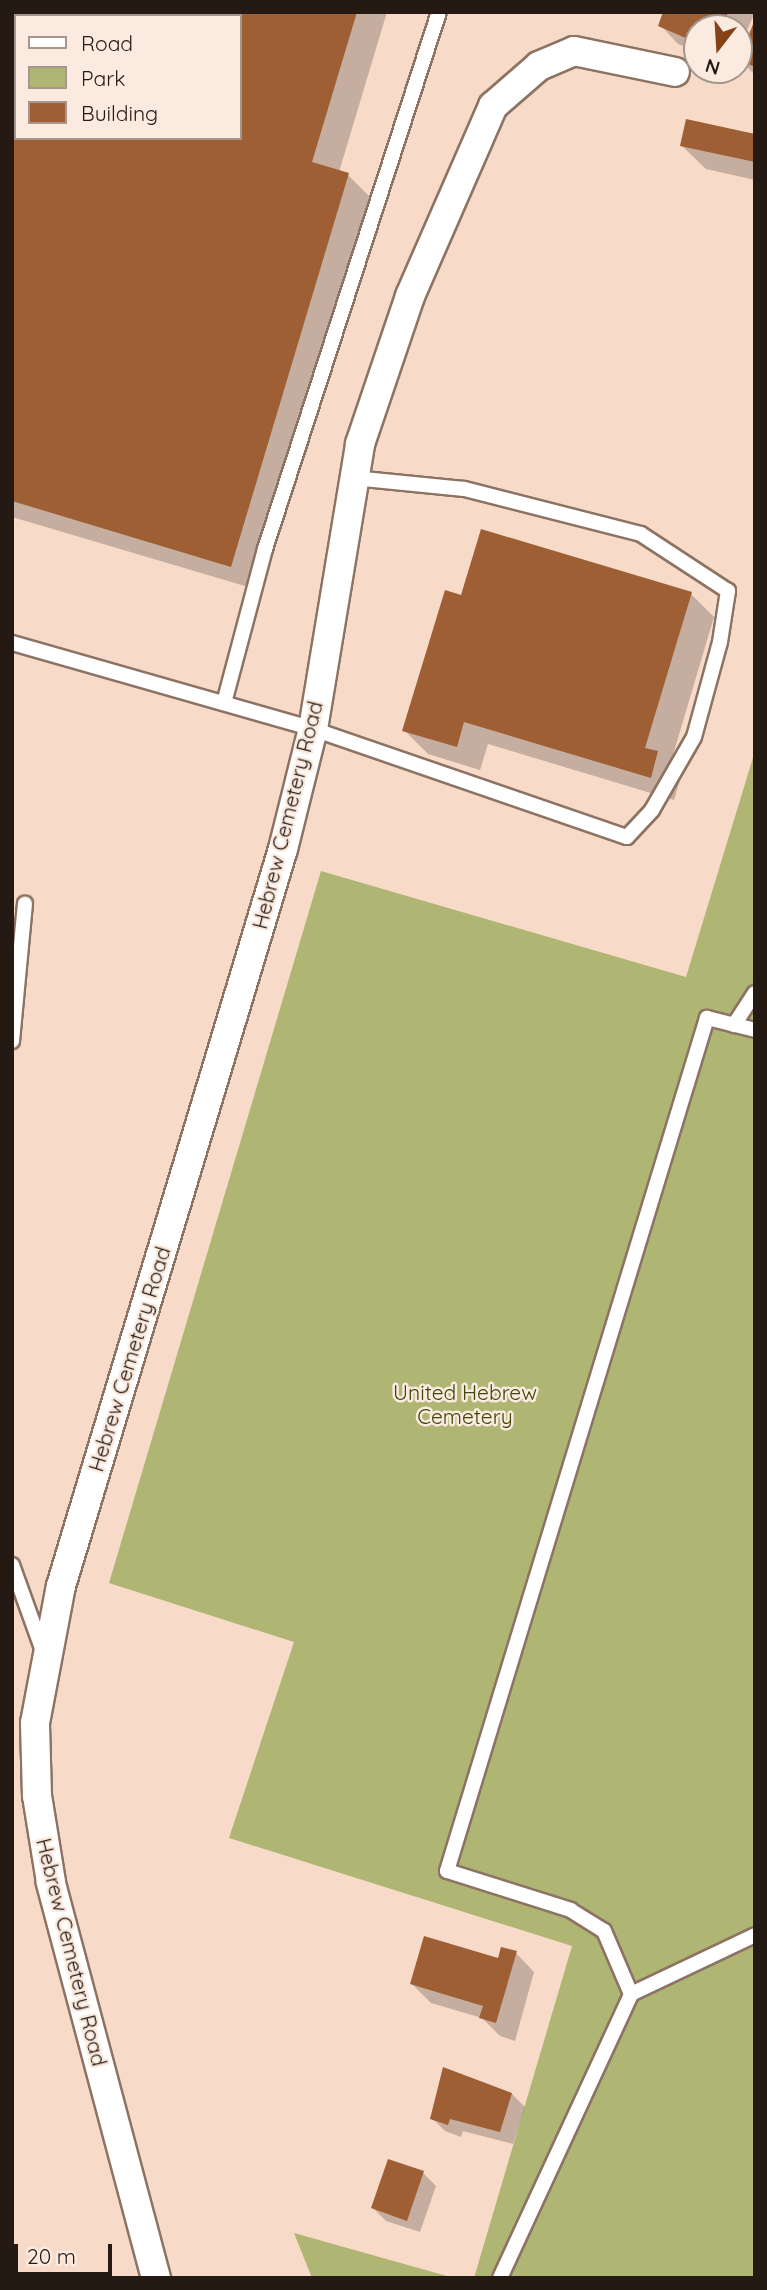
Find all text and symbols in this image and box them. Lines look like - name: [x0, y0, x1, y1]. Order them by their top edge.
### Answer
- legend: [14, 14, 242, 140]
- north arrow: [683, 14, 753, 84]
- text: Road: [81, 30, 133, 56]
- text: N: [702, 54, 723, 81]
- text: Park: [81, 65, 125, 91]
- text: Building: [81, 100, 158, 126]
- street label: Hebrew Cemetery Road: [246, 698, 328, 932]
- street label: Hebrew Cemetery Road: [83, 1243, 175, 1475]
- park label: United Hebrew Cemetery: [393, 1379, 537, 1429]
- street label: Hebrew Cemetery Road: [31, 1835, 113, 2069]
- scale bar: [18, 2230, 116, 2274]
- text: 20 m: [27, 2243, 76, 2269]

